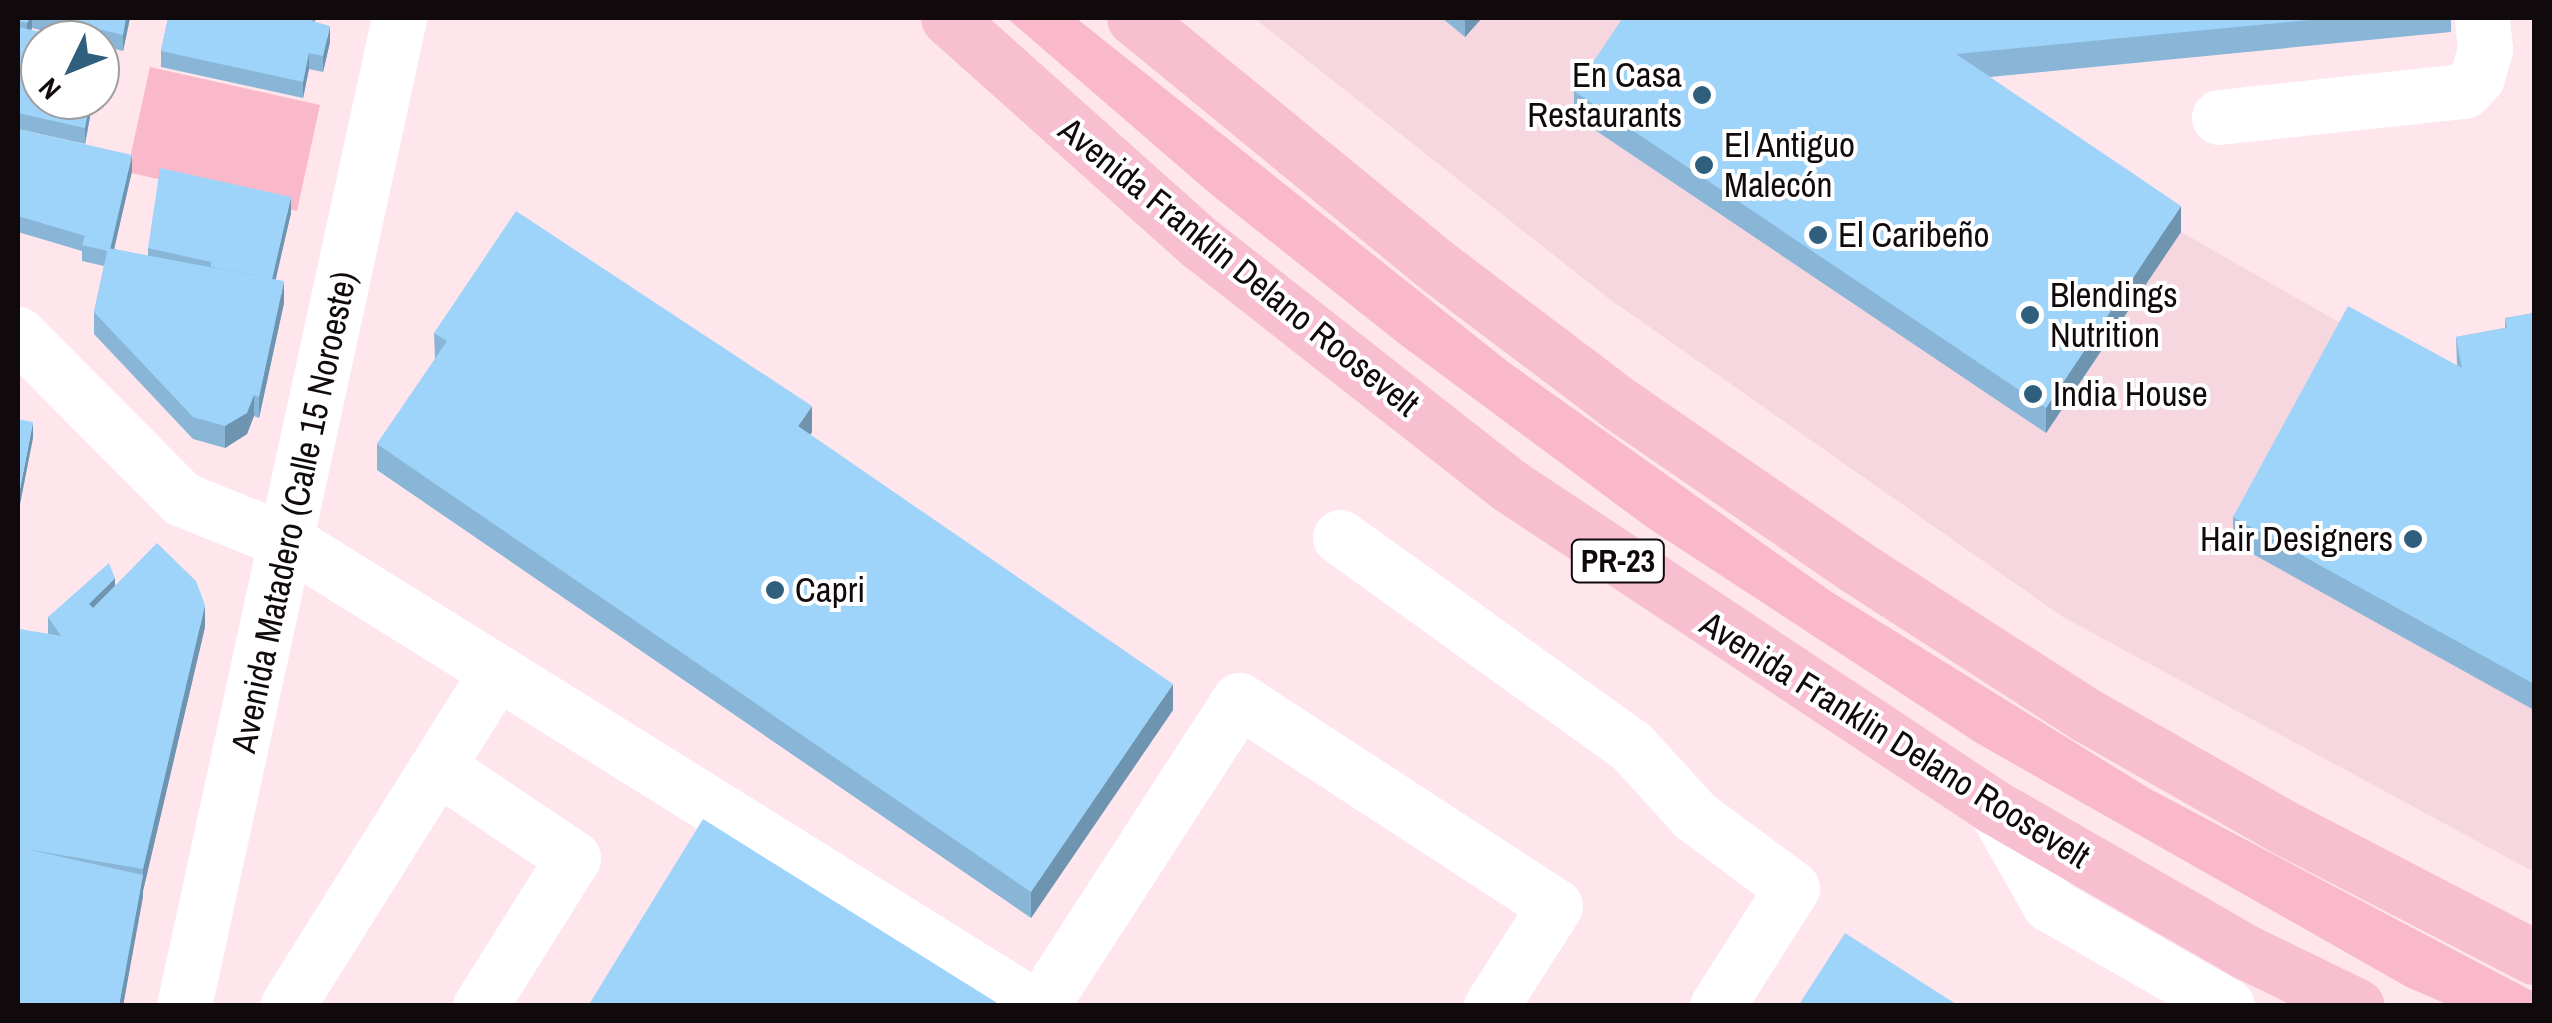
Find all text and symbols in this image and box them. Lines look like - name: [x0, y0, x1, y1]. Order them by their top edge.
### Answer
- north arrow: [20, 20, 120, 120]
- place label: En Casa Restaurants: [1527, 54, 1682, 136]
- text: N: [30, 70, 69, 108]
- marker: En Casa Restaurants: [1691, 84, 1713, 106]
- street label: Avenida Franklin Delano Roosevelt: [1051, 109, 1427, 425]
- place label: El Antiguo Malecón: [1724, 124, 1856, 206]
- marker: El Antiguo Malecón: [1693, 154, 1715, 176]
- place label: El Caribeño: [1838, 214, 1990, 256]
- marker: El Caribeño: [1807, 224, 1829, 246]
- street label: Avenida Matadero (Calle 15 Noroeste): [222, 268, 366, 756]
- place label: Blendings Nutrition: [2050, 274, 2178, 356]
- marker: Blendings Nutrition: [2019, 304, 2041, 326]
- place label: India House: [2053, 373, 2208, 415]
- marker: India House: [2022, 383, 2044, 405]
- place label: Hair Designers: [2200, 518, 2393, 560]
- marker: Hair Designers: [2402, 528, 2424, 550]
- road number: PR-23: [1570, 534, 1666, 588]
- place label: Capri: [795, 569, 865, 611]
- marker: Capri: [764, 579, 786, 601]
- street label: Avenida Franklin Delano Roosevelt: [1693, 603, 2097, 877]

